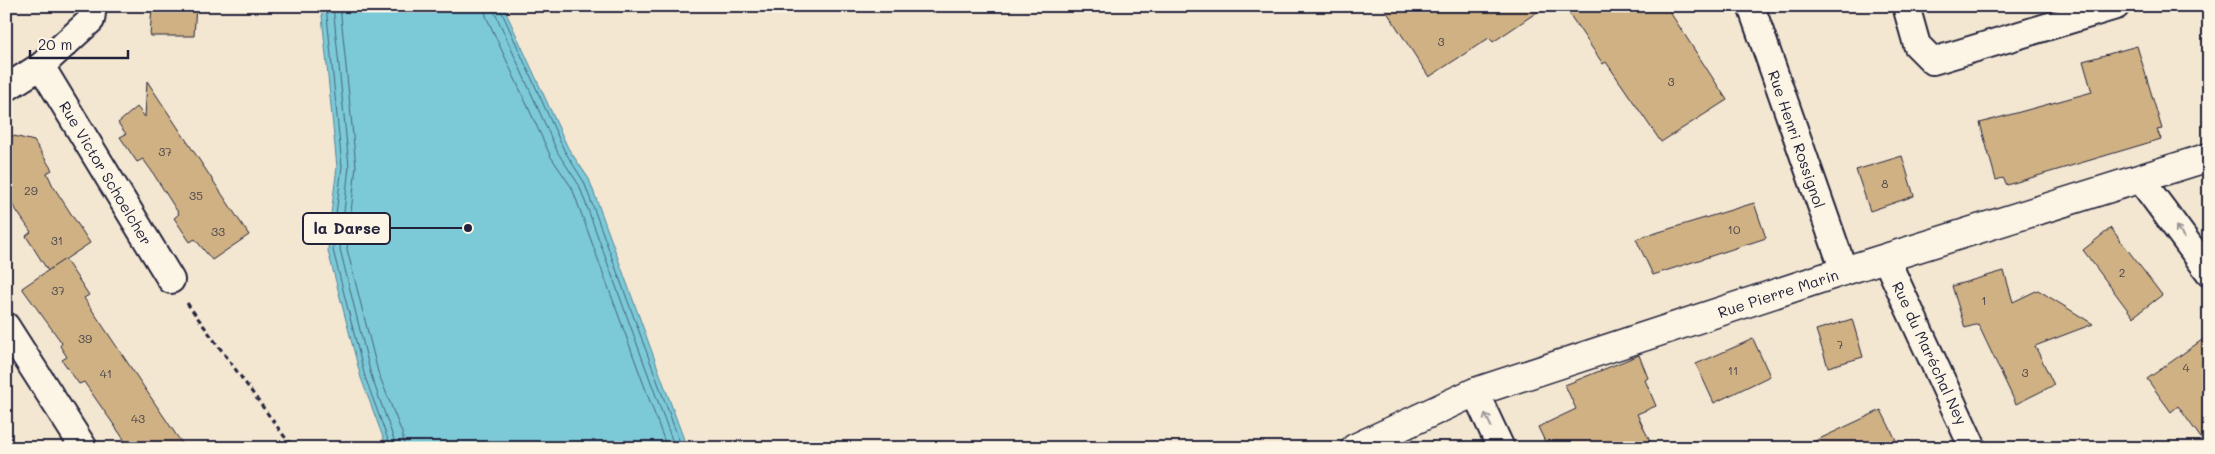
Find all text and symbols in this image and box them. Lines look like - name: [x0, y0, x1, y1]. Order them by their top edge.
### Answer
- scale bar: [30, 28, 128, 60]
- house number: 3: [1437, 33, 1445, 49]
- text: 20 m: [38, 34, 72, 54]
- street label: Rue Henri Rossignol: [1764, 67, 1830, 211]
- house number: 3: [1667, 73, 1675, 89]
- street label: Rue Victor Schoelcher: [55, 97, 157, 249]
- house number: 37: [158, 143, 172, 159]
- house number: 8: [1881, 175, 1889, 191]
- house number: 29: [24, 182, 38, 198]
- house number: 35: [189, 187, 203, 203]
- callout: la Darse: [303, 213, 390, 244]
- text: la Darse: [313, 217, 381, 238]
- house number: 10: [1728, 221, 1741, 237]
- house number: 33: [211, 223, 225, 239]
- one-way arrow: [2175, 225, 2185, 239]
- house number: 31: [51, 232, 63, 248]
- street label: Rue Pierre Marin: [1715, 264, 1841, 322]
- house number: 2: [2119, 264, 2125, 280]
- street label: Rue du Maréchal Ney: [1888, 278, 1972, 428]
- house number: 37: [51, 282, 65, 298]
- house number: 1: [1981, 292, 1987, 308]
- house number: 39: [78, 330, 92, 346]
- house number: 7: [1837, 336, 1844, 352]
- house number: 4: [2182, 359, 2190, 375]
- house number: 11: [1728, 362, 1738, 378]
- house number: 3: [2021, 364, 2029, 380]
- house number: 41: [100, 365, 112, 381]
- house number: 43: [131, 410, 145, 426]
- one-way arrow: [1483, 413, 1493, 428]

